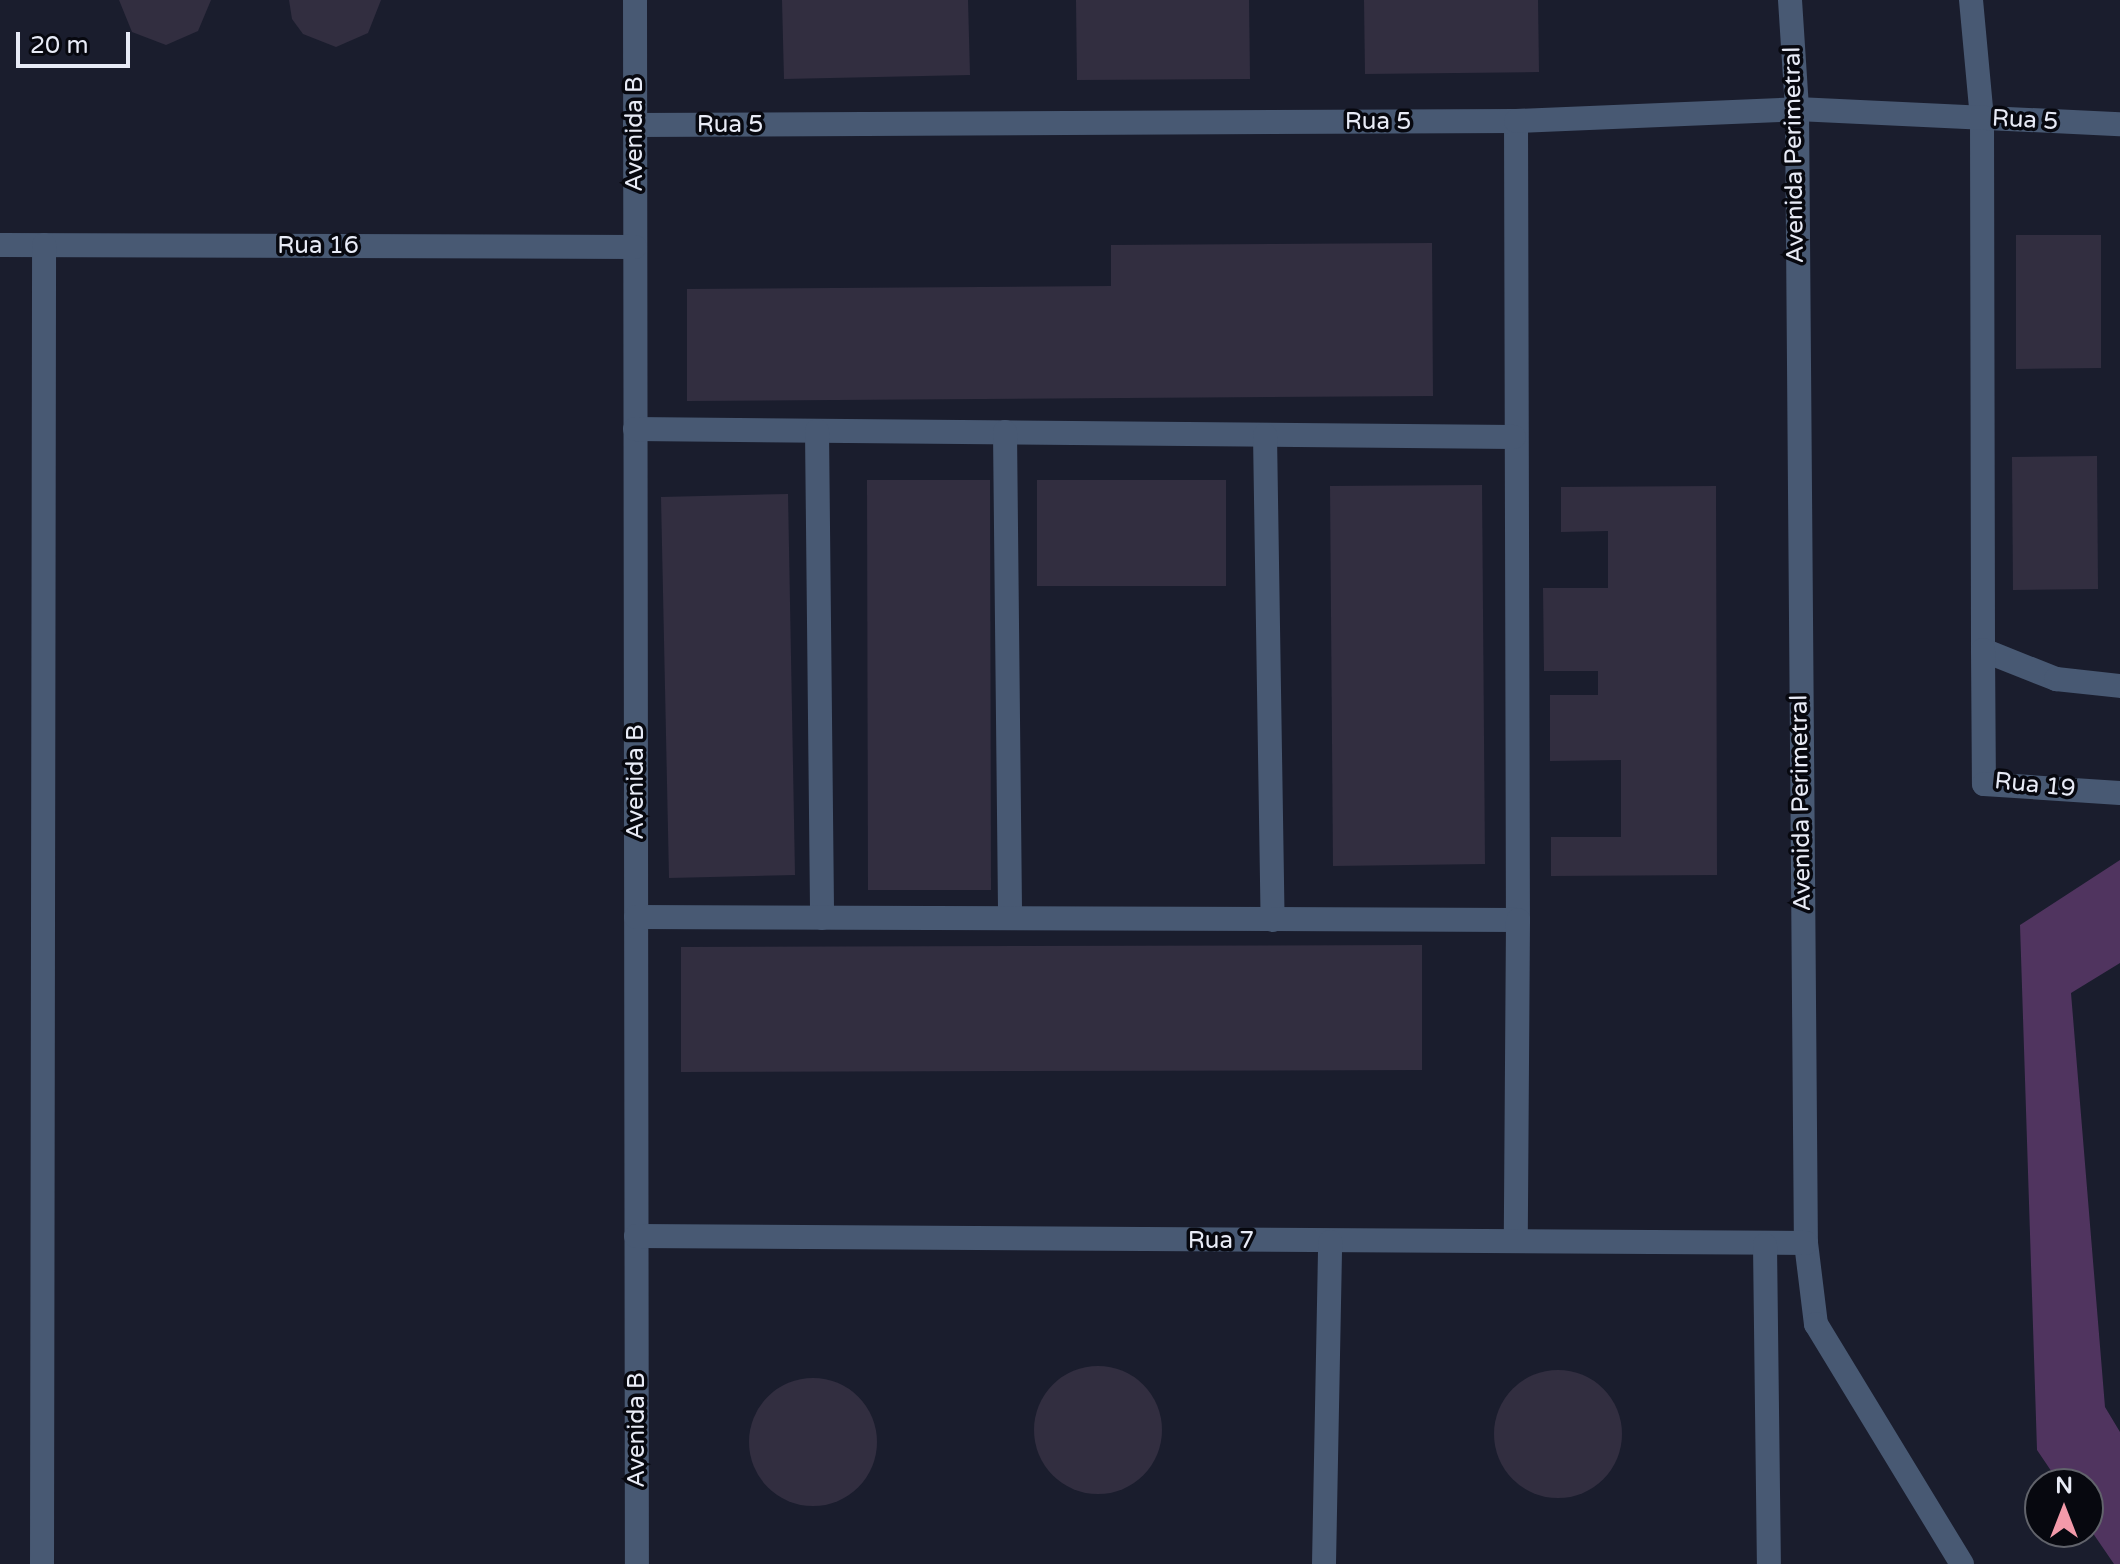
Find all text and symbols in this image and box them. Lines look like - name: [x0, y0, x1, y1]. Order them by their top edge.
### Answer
- scale bar: [20, 16, 134, 66]
- text: 20 m: [30, 31, 88, 60]
- street label: Avenida Perimetral: [1778, 46, 1810, 264]
- street label: Avenida B: [621, 76, 649, 192]
- street label: Rua 5: [1991, 104, 2059, 136]
- street label: Rua 5: [1345, 108, 1411, 136]
- street label: Rua 5: [697, 111, 763, 139]
- street label: Rua 16: [277, 232, 359, 260]
- street label: Avenida Perimetral: [1785, 694, 1817, 912]
- street label: Avenida B: [622, 724, 650, 840]
- street label: Rua 19: [1993, 766, 2077, 804]
- street label: Rua 7: [1188, 1227, 1254, 1255]
- street label: Avenida B: [623, 1372, 651, 1488]
- north arrow: [2024, 1468, 2104, 1548]
- text: N: [2055, 1473, 2073, 1499]

